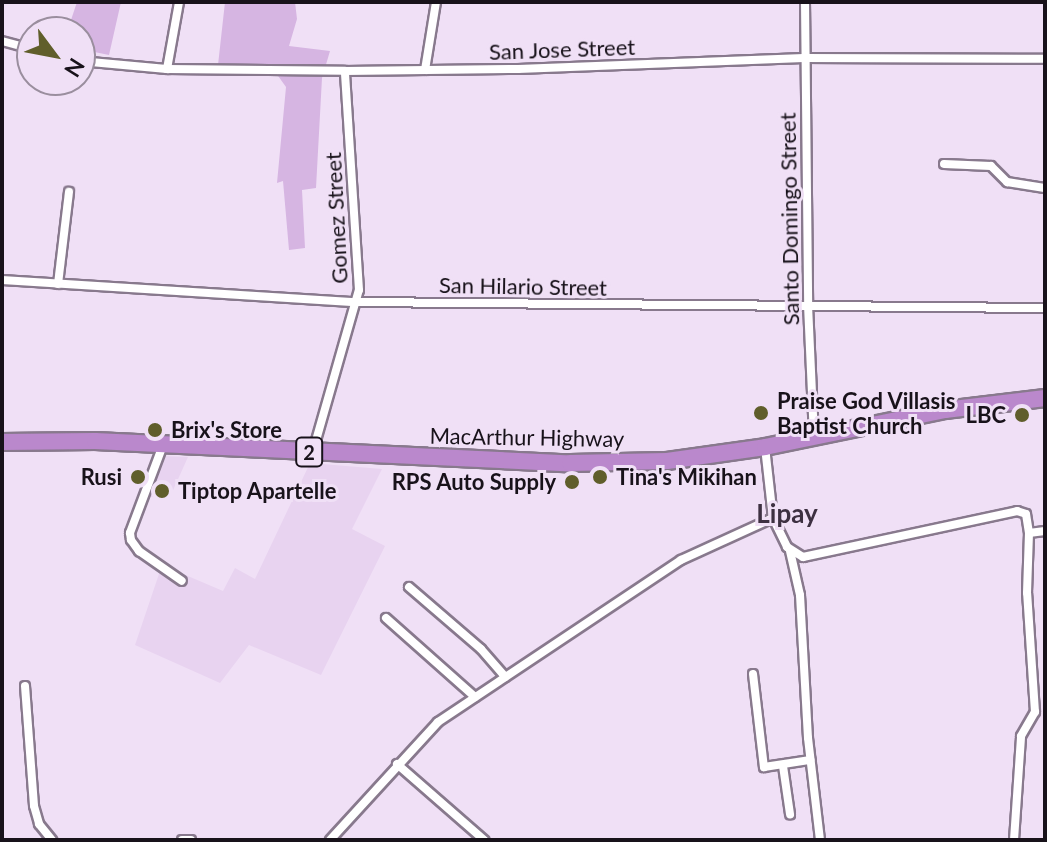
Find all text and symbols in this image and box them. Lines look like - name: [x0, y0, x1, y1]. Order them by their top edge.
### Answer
- north arrow: [16, 16, 96, 96]
- street label: San Jose Street: [488, 33, 636, 65]
- text: N: [59, 54, 91, 82]
- street label: Santo Domingo Street: [774, 112, 804, 326]
- street label: Gomez Street: [319, 152, 353, 284]
- street label: San Hilario Street: [439, 271, 607, 301]
- place label: Praise God Villasis Baptist Church: [777, 387, 956, 438]
- place label: LBC: [966, 402, 1006, 428]
- marker: Praise God Villasis Baptist Church: [752, 404, 770, 422]
- marker: LBC: [1013, 406, 1031, 424]
- place label: Brix's Store: [171, 417, 282, 443]
- marker: Brix's Store: [146, 421, 164, 439]
- street label: MacArthur Highway: [429, 422, 625, 452]
- road number: 2: [295, 436, 323, 468]
- place label: Rusi: [81, 464, 122, 490]
- place label: Tina's Mikihan: [616, 464, 757, 490]
- marker: Rusi: [129, 468, 147, 486]
- marker: Tina's Mikihan: [591, 468, 609, 486]
- place label: RPS Auto Supply: [391, 469, 556, 495]
- marker: RPS Auto Supply: [563, 473, 581, 491]
- place label: Tiptop Apartelle: [178, 478, 337, 504]
- marker: Tiptop Apartelle: [153, 482, 171, 500]
- district label: Lipay: [756, 498, 818, 530]

